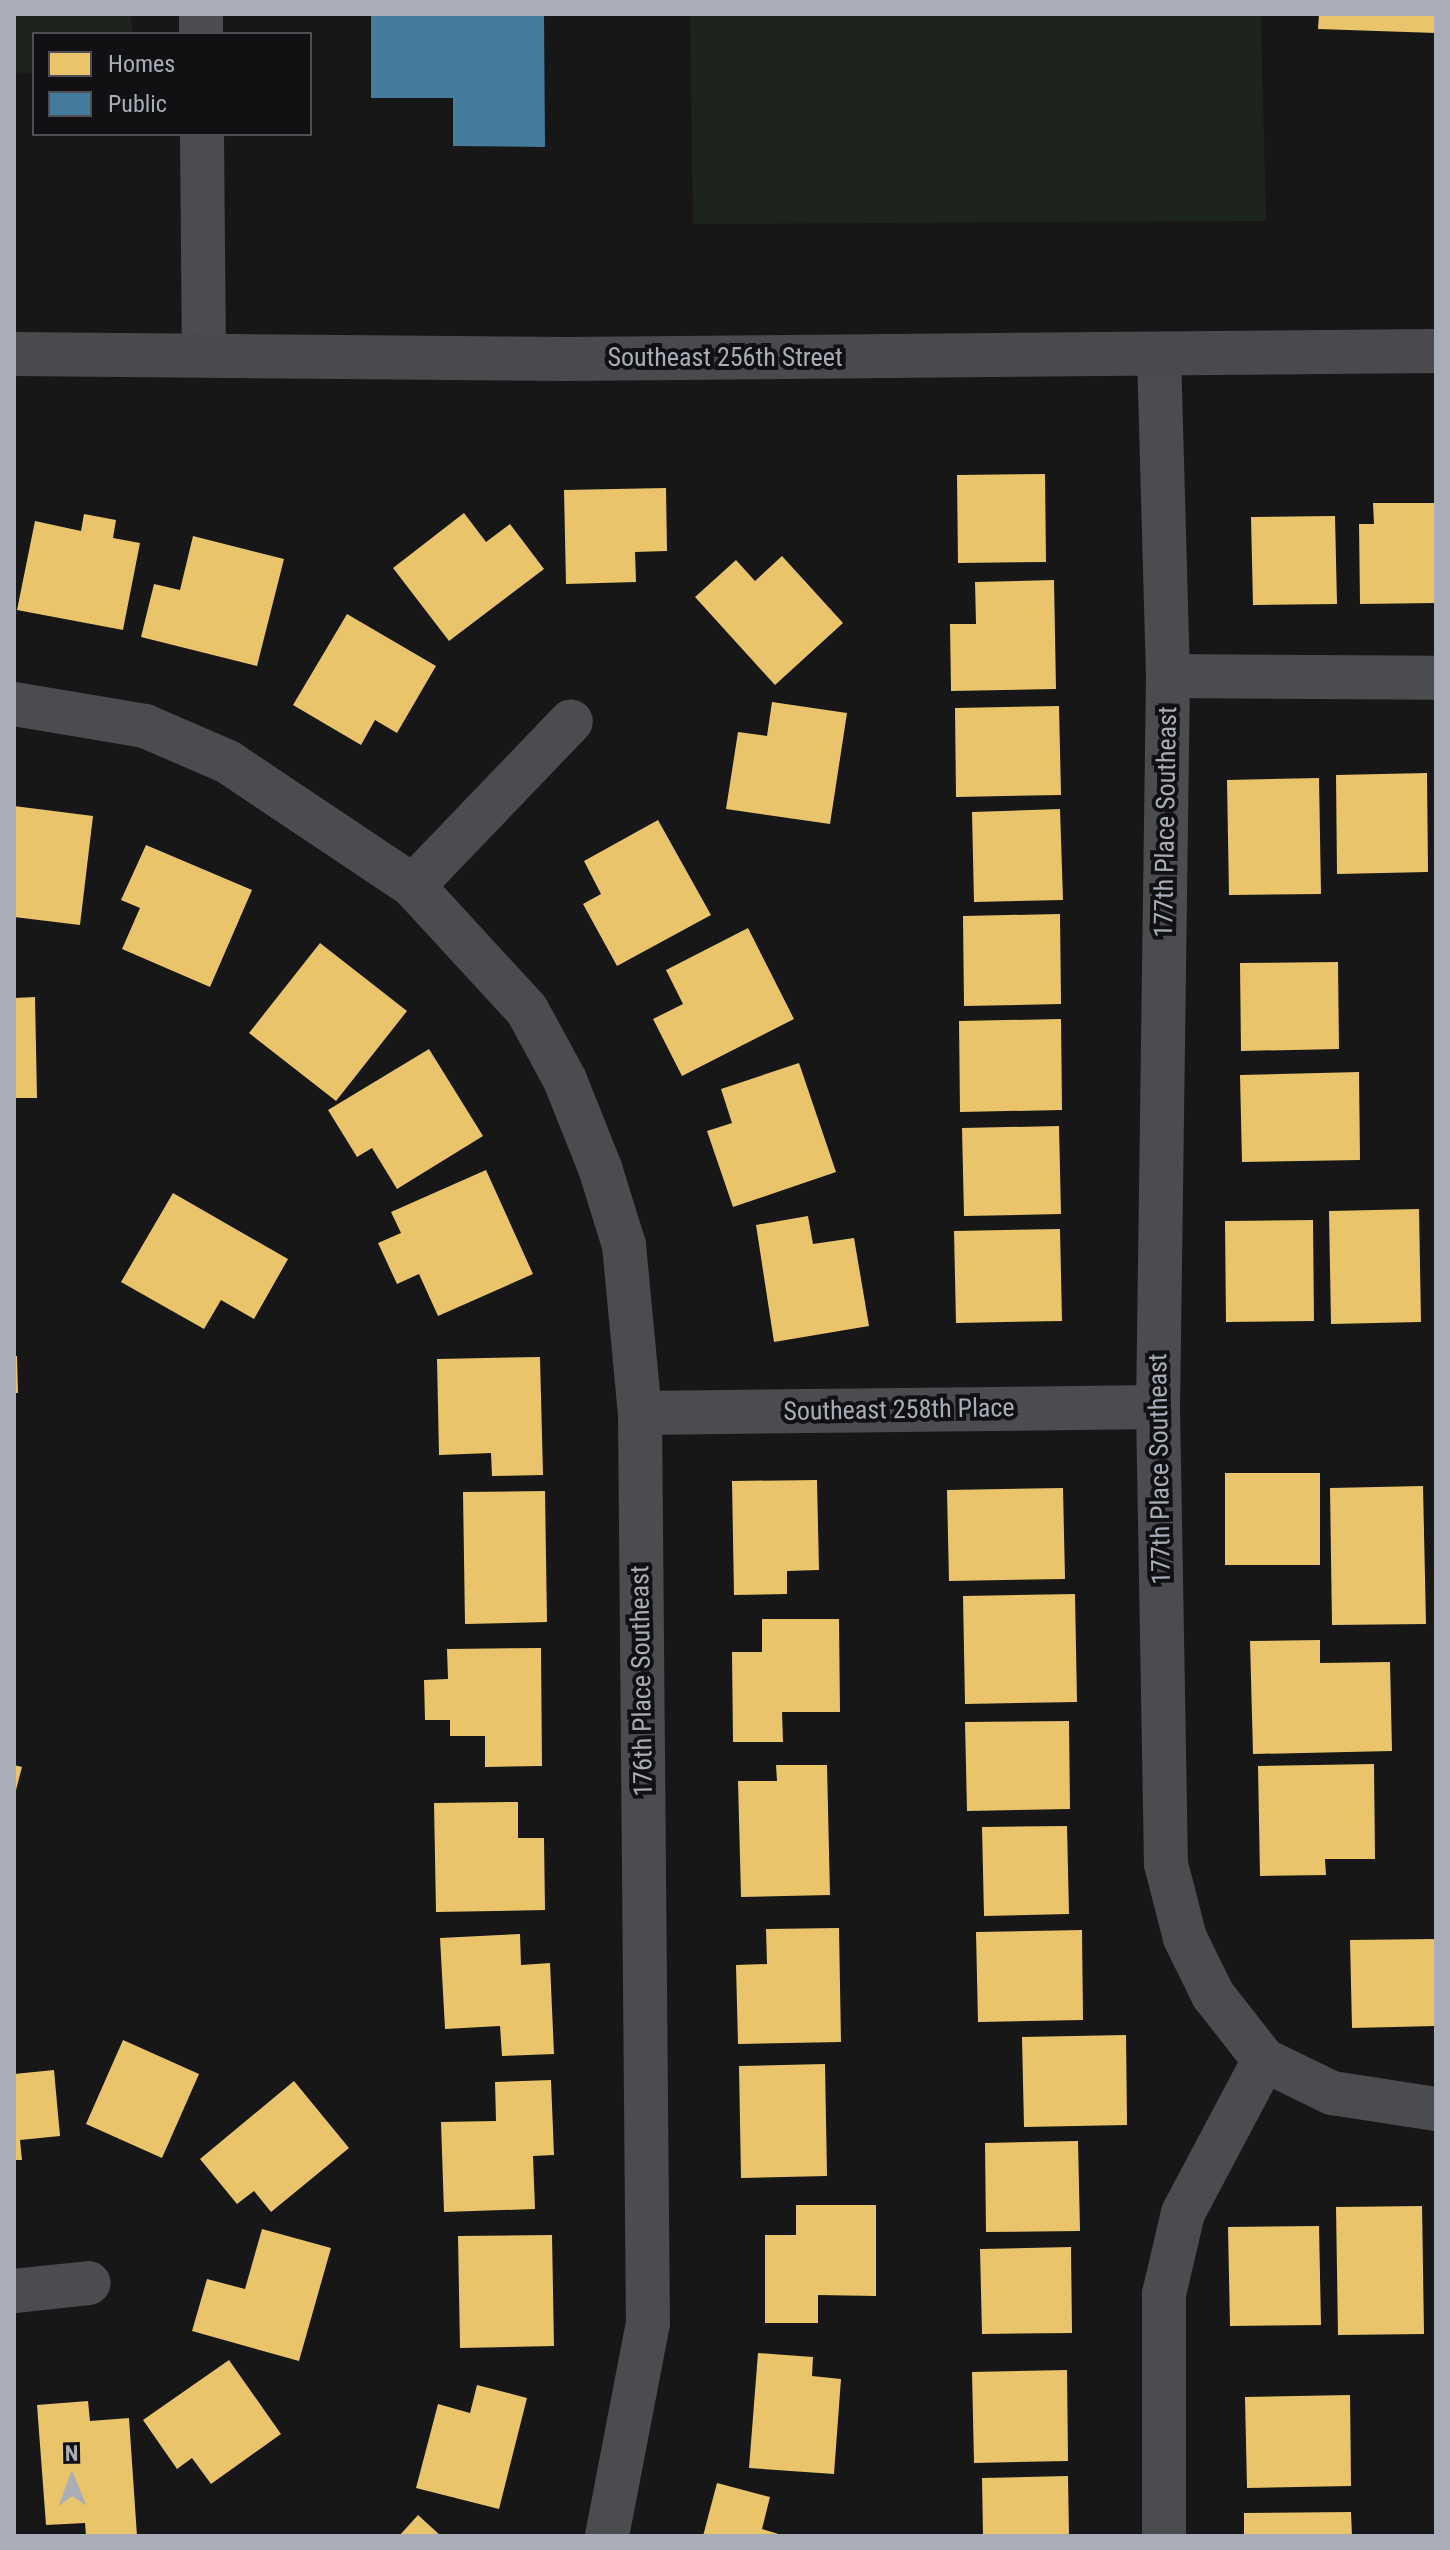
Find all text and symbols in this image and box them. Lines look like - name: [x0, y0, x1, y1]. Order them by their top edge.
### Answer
- legend: [32, 32, 312, 136]
- text: Homes: [108, 50, 175, 78]
- text: Public: [108, 90, 167, 118]
- street label: Southeast 256th Street: [607, 342, 843, 374]
- street label: 177th Place Southeast: [1148, 706, 1184, 938]
- street label: 177th Place Southeast: [1142, 1353, 1178, 1585]
- street label: Southeast 258th Place: [783, 1392, 1015, 1428]
- street label: 176th Place Southeast: [624, 1565, 660, 1797]
- north arrow: [32, 2438, 112, 2518]
- text: N: [65, 2441, 79, 2466]

